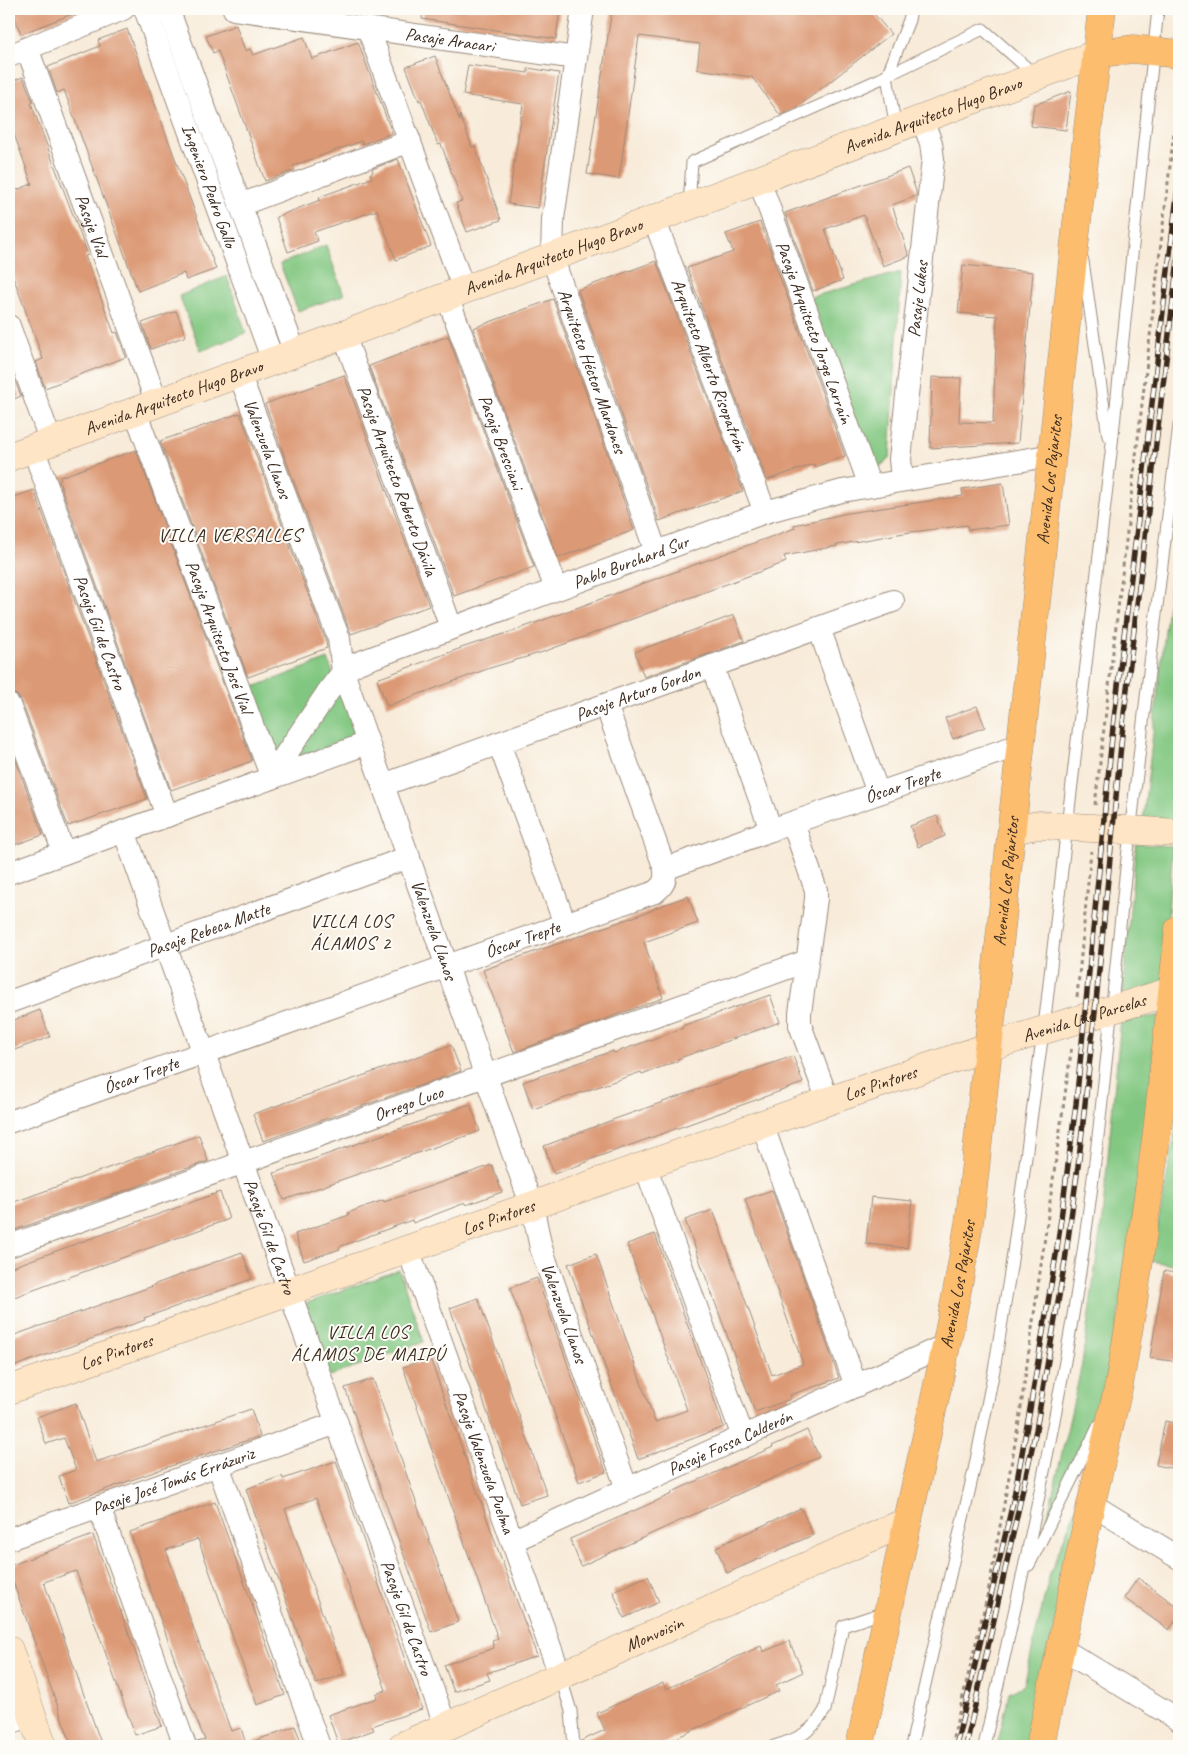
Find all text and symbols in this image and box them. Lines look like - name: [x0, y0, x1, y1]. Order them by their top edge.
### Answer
- street label: Pasaje Aracari: [404, 23, 498, 58]
- street label: Avenida Arquitecto Hugo Bravo: [841, 71, 1026, 158]
- street label: Ingeniero Pedro Gallo: [177, 121, 242, 252]
- street label: Pasaje Vial: [70, 191, 115, 263]
- street label: Avenida Arquitecto Hugo Bravo: [461, 213, 647, 300]
- street label: Pasaje Arquitecto Jorge Larraín: [771, 238, 858, 427]
- street label: Pasaje Lukas: [902, 258, 933, 338]
- street label: Arquitecto Alberto Risopatrón: [667, 276, 752, 455]
- street label: Arquitecto Héctor Mardones: [553, 286, 632, 458]
- street label: Avenida Arquitecto Hugo Bravo: [81, 354, 267, 440]
- street label: Pasaje Arquitecto Roberto Dávila: [352, 382, 443, 580]
- street label: Pasaje Bresciani: [474, 392, 530, 495]
- street label: Valenzuela Llanos: [239, 396, 297, 503]
- street label: Avenida Los Pajaritos: [1031, 412, 1067, 545]
- district label: VILLA VERSALLES: [158, 523, 305, 547]
- street label: Pablo Burchard Sur: [570, 530, 693, 593]
- street label: Pasaje Arquitecto José Vial: [181, 558, 259, 719]
- street label: Pasaje Gil de Castro: [69, 572, 132, 694]
- street label: Pasaje Arturo Gordon: [572, 660, 704, 726]
- street label: Óscar Trepte: [862, 762, 944, 808]
- street label: Avenida Los Pajaritos: [988, 814, 1024, 947]
- street label: Valenzuela Llanos: [406, 877, 463, 985]
- street label: Pasaje Rebeca Matte: [144, 897, 274, 962]
- district label: VILLA LOS ÁLAMOS 2: [310, 909, 395, 955]
- street label: Óscar Trepte: [482, 915, 564, 963]
- street label: Avenida Las Parcelas: [1020, 988, 1150, 1047]
- street label: Óscar Trepte: [100, 1051, 182, 1098]
- street label: Los Pintores: [841, 1060, 922, 1106]
- street label: Orrego Luco: [371, 1080, 447, 1126]
- street label: Pasaje Gil de Castro: [239, 1176, 301, 1299]
- street label: Los Pintores: [459, 1194, 539, 1240]
- street label: Avenida Los Pajaritos: [935, 1217, 980, 1350]
- street label: Valenzuela Llanos: [536, 1260, 593, 1368]
- district label: VILLA LOS ÁLAMOS DE MAIPÚ: [291, 1320, 448, 1366]
- street label: Los Pintores: [77, 1329, 157, 1375]
- street label: Pasaje Valenzuela Puelma: [448, 1387, 520, 1538]
- street label: Pasaje Fossa Calderón: [664, 1405, 796, 1480]
- street label: Pasaje José Tomás Errázuriz: [89, 1442, 258, 1520]
- street label: Pasaje Gil de Castro: [376, 1557, 438, 1680]
- street label: Monvoisin: [622, 1611, 687, 1656]

